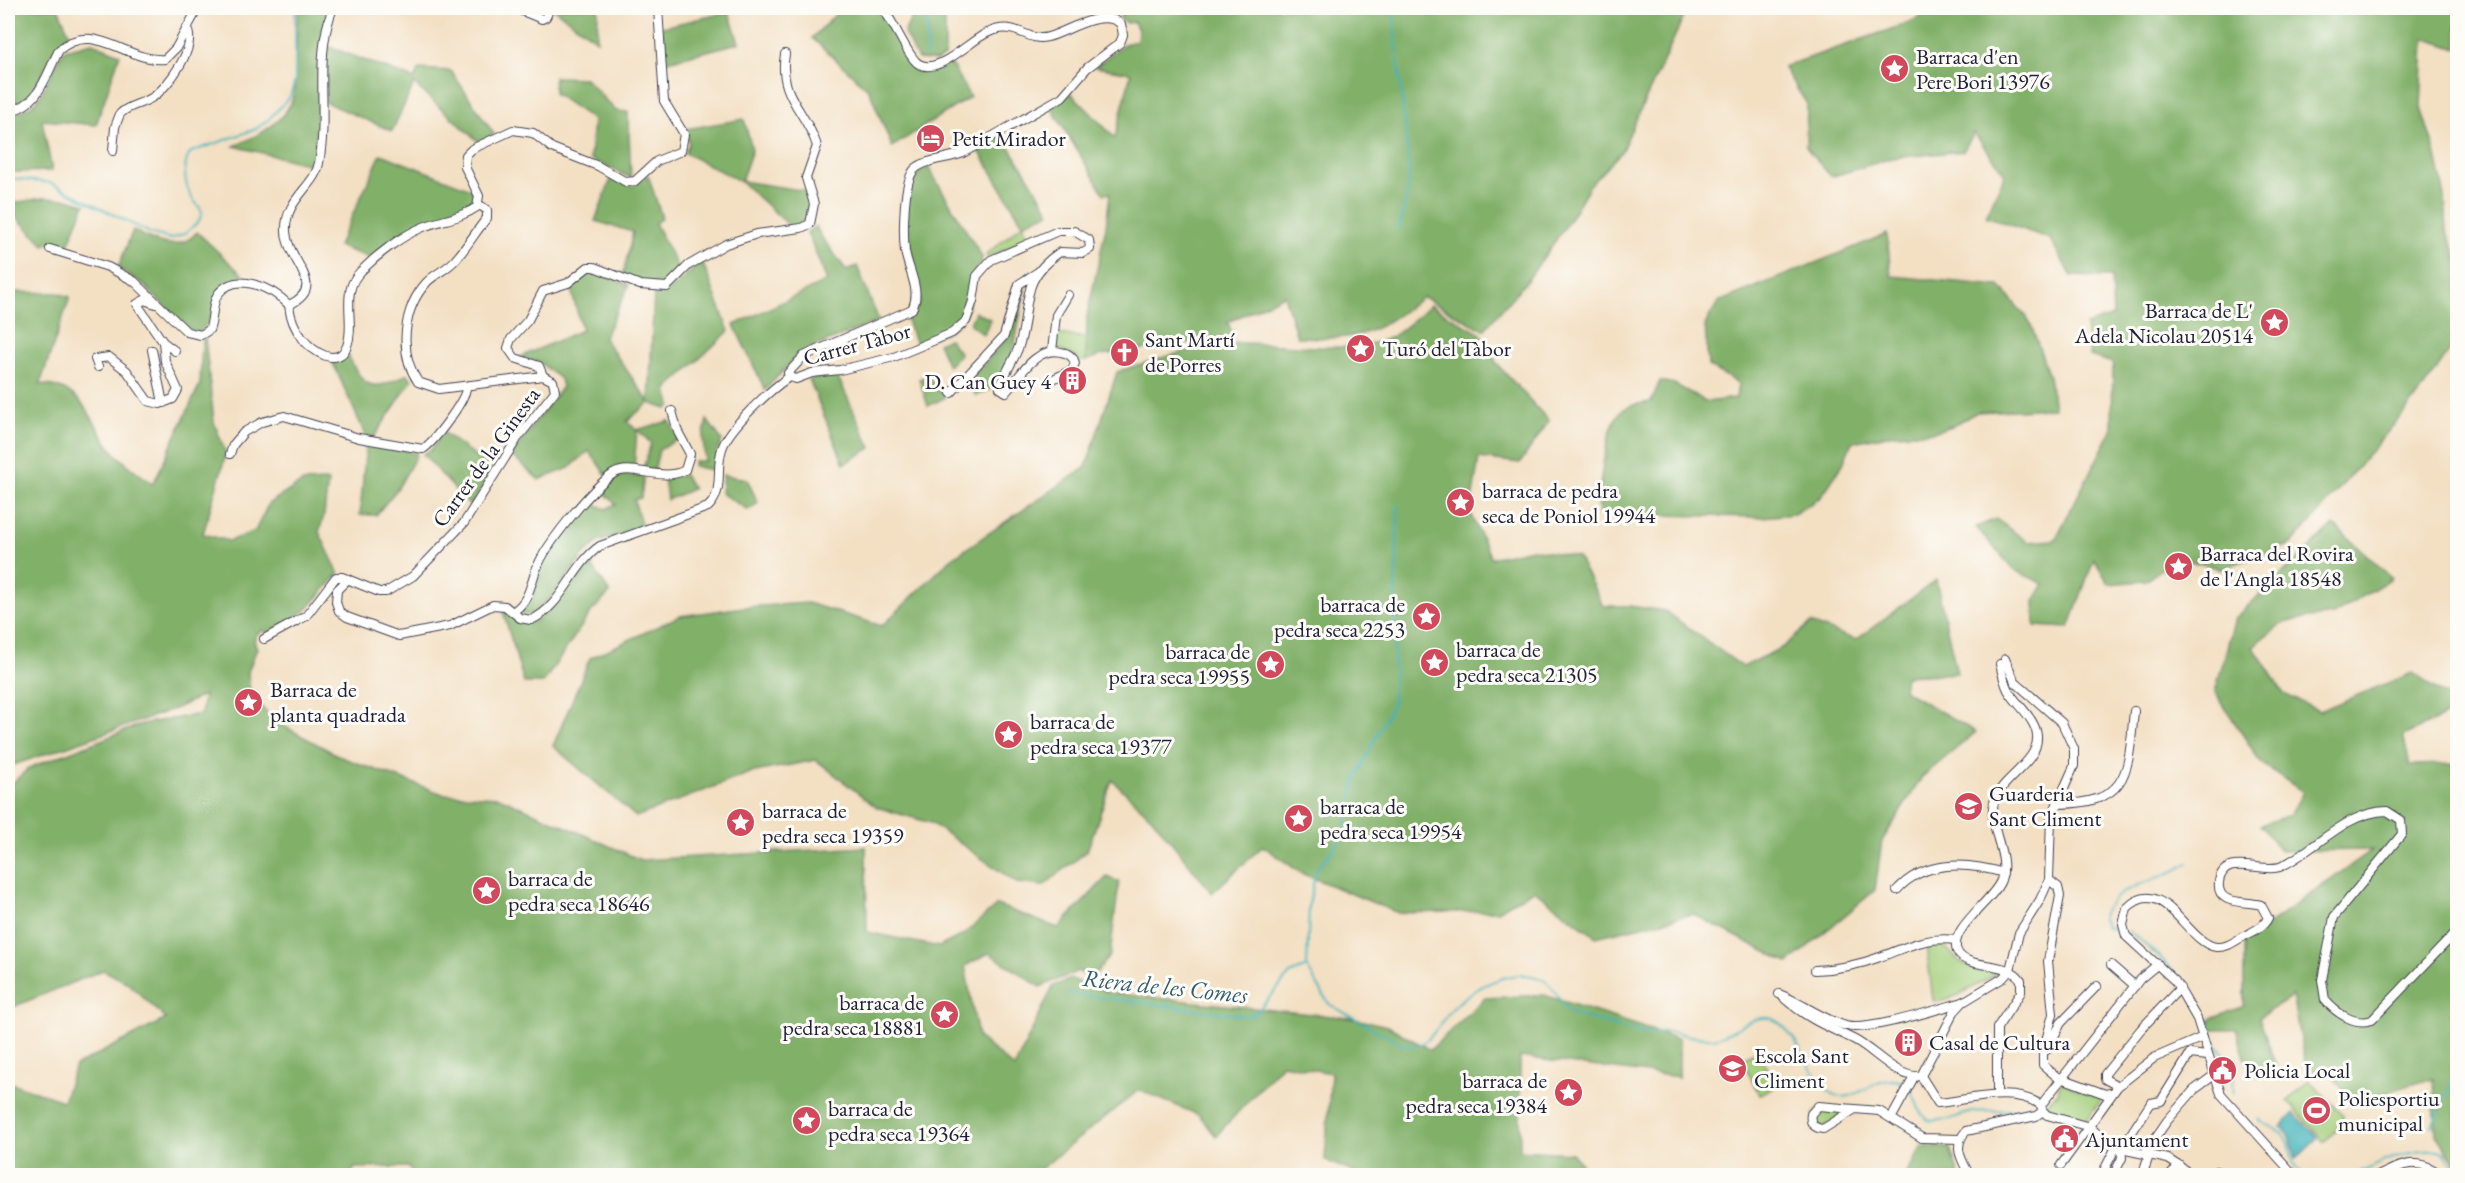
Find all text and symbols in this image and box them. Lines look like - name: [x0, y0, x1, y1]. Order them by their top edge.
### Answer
- place label: Barraca d'en Pere Bori 13976: [1916, 42, 2050, 96]
- place icon: Barraca d'en Pere Bori 13976: [1879, 53, 1911, 85]
- hotel icon: Petit Mirador: [915, 122, 947, 154]
- place label: Petit Mirador: [952, 124, 1067, 153]
- place label: Barraca de L' Adela Nicolau 20514: [2074, 296, 2253, 350]
- place icon: Barraca de L' Adela Nicolau 20514: [2258, 307, 2290, 339]
- street label: Carrer Tàbor: [800, 316, 915, 372]
- place label: Sant Martí de Porres: [1145, 325, 1235, 379]
- place icon: Turó del Tàbor: [1345, 332, 1377, 364]
- place label: Turó del Tàbor: [1382, 334, 1512, 363]
- church icon: Sant Martí de Porres: [1108, 336, 1140, 368]
- building icon: D. Can Guey 4: [1056, 365, 1088, 397]
- place label: D. Can Guey 4: [924, 367, 1051, 396]
- street label: Carrer de la Ginesta: [425, 381, 547, 533]
- place label: barraca de pedra seca de Poniol 19944: [1482, 476, 1656, 530]
- place icon: barraca de pedra seca de Poniol 19944: [1445, 487, 1477, 519]
- place label: Barraca del Rovira de l'Angla 18548: [2200, 539, 2354, 593]
- place icon: Barraca del Rovira de l'Angla 18548: [2163, 550, 2195, 582]
- place label: barraca de pedra seca 2253: [1274, 590, 1405, 644]
- place icon: barraca de pedra seca 2253: [1410, 601, 1442, 633]
- place label: barraca de pedra seca 21305: [1456, 635, 1598, 689]
- place label: barraca de pedra seca 19955: [1108, 637, 1250, 691]
- place icon: barraca de pedra seca 21305: [1419, 646, 1451, 678]
- place icon: barraca de pedra seca 19955: [1255, 648, 1287, 680]
- place label: Barraca de planta quadrada: [270, 675, 406, 729]
- place icon: Barraca de planta quadrada: [233, 686, 265, 718]
- place label: barraca de pedra seca 19377: [1030, 707, 1172, 761]
- place icon: barraca de pedra seca 19377: [993, 718, 1025, 750]
- place label: Guarderia Sant Climent: [1989, 779, 2102, 833]
- school or university icon: Guarderia Sant Climent: [1952, 790, 1984, 822]
- place label: barraca de pedra seca 19954: [1320, 792, 1462, 846]
- place label: barraca de pedra seca 19359: [762, 796, 904, 850]
- place icon: barraca de pedra seca 19954: [1283, 803, 1315, 835]
- place icon: barraca de pedra seca 19359: [725, 807, 757, 839]
- place label: barraca de pedra seca 18646: [508, 864, 650, 918]
- place icon: barraca de pedra seca 18646: [471, 875, 503, 907]
- water label: Riera de les Comes: [1081, 962, 1249, 1010]
- place label: barraca de pedra seca 18881: [782, 988, 924, 1042]
- place icon: barraca de pedra seca 18881: [929, 999, 961, 1031]
- building icon: Casal de Cultura: [1892, 1026, 1924, 1058]
- place label: Casal de Cultura: [1929, 1028, 2070, 1057]
- place label: Escola Sant Climent: [1754, 1041, 1849, 1095]
- school or university icon: Escola Sant Climent: [1717, 1052, 1749, 1084]
- public building icon: Policia Local: [2207, 1054, 2239, 1086]
- place label: Policia Local: [2244, 1056, 2350, 1085]
- place label: barraca de pedra seca 19384: [1405, 1066, 1547, 1120]
- place icon: barraca de pedra seca 19384: [1552, 1077, 1584, 1109]
- place label: Poliesportiu municipal: [2338, 1084, 2440, 1138]
- place label: barraca de pedra seca 19364: [828, 1094, 970, 1148]
- sports icon: Poliesportiu municipal: [2301, 1095, 2333, 1127]
- place icon: barraca de pedra seca 19364: [791, 1105, 823, 1137]
- public building icon: Ajuntament: [2048, 1123, 2080, 1155]
- place label: Ajuntament: [2084, 1125, 2188, 1154]

